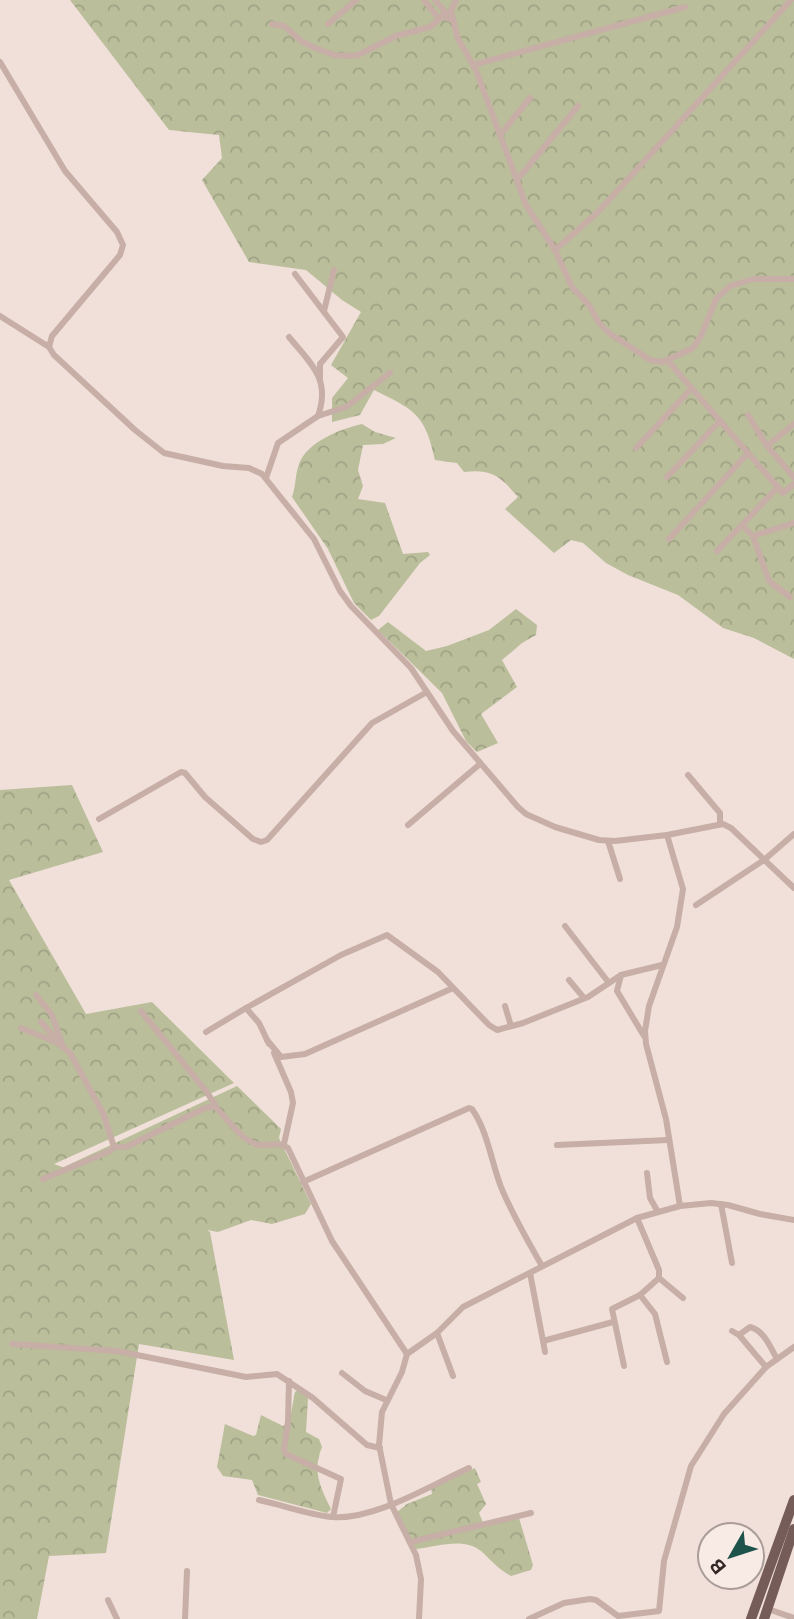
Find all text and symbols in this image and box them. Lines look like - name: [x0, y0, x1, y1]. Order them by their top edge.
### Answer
- north arrow: [696, 1521, 766, 1591]
- text: B: [705, 1555, 730, 1579]

